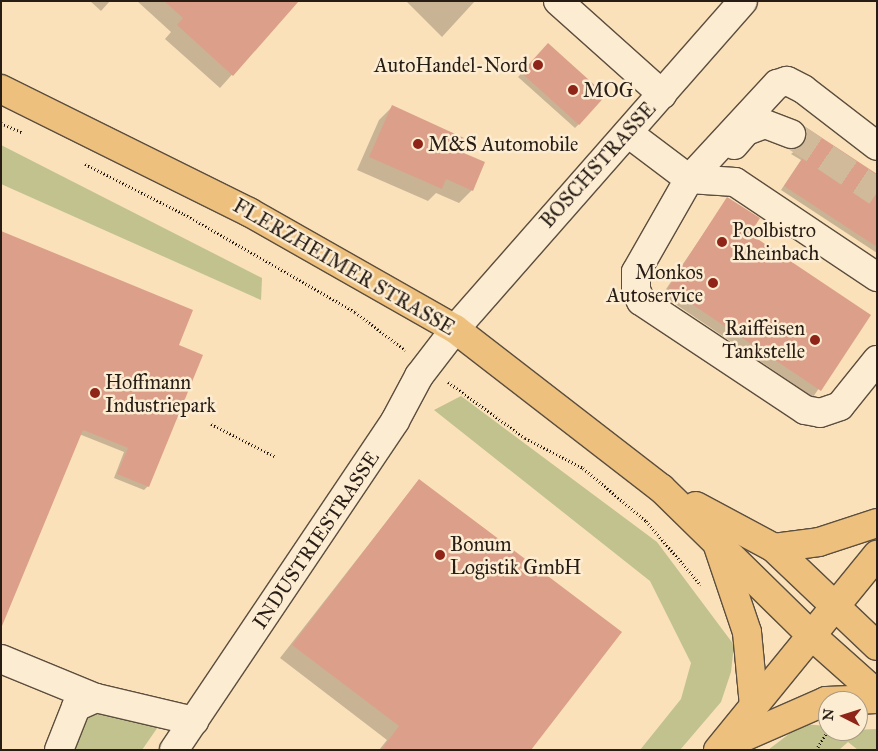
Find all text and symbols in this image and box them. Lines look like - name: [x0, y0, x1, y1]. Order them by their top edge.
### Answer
- place label: AutoHandel-Nord: [374, 53, 528, 77]
- marker: AutoHandel-Nord: [532, 59, 544, 71]
- place label: MOG: [583, 78, 633, 102]
- marker: MOG: [567, 84, 579, 96]
- street label: BOSCHSTRASSE: [535, 97, 661, 233]
- place label: M&S Automobile: [428, 132, 578, 156]
- marker: M&S Automobile: [412, 138, 424, 150]
- street label: FLERZHEIMER STRASSE: [229, 194, 459, 340]
- place label: Poolbistro Rheinbach: [732, 218, 819, 265]
- marker: Poolbistro Rheinbach: [716, 236, 728, 248]
- place label: Monkos Autoservice: [607, 260, 703, 307]
- marker: Monkos Autoservice: [707, 277, 719, 289]
- place label: Raiffeisen Tankstelle: [722, 316, 805, 363]
- marker: Raiffeisen Tankstelle: [809, 334, 821, 346]
- place label: Hoffmann Industriepark: [105, 370, 216, 417]
- marker: Hoffmann Industriepark: [89, 387, 101, 399]
- street label: INDUSTRIESTRASSE: [248, 447, 384, 633]
- place label: Bonum Logistik GmbH: [450, 532, 581, 579]
- marker: Bonum Logistik GmbH: [434, 549, 446, 561]
- north arrow: [818, 691, 868, 741]
- text: N: [820, 708, 838, 721]

